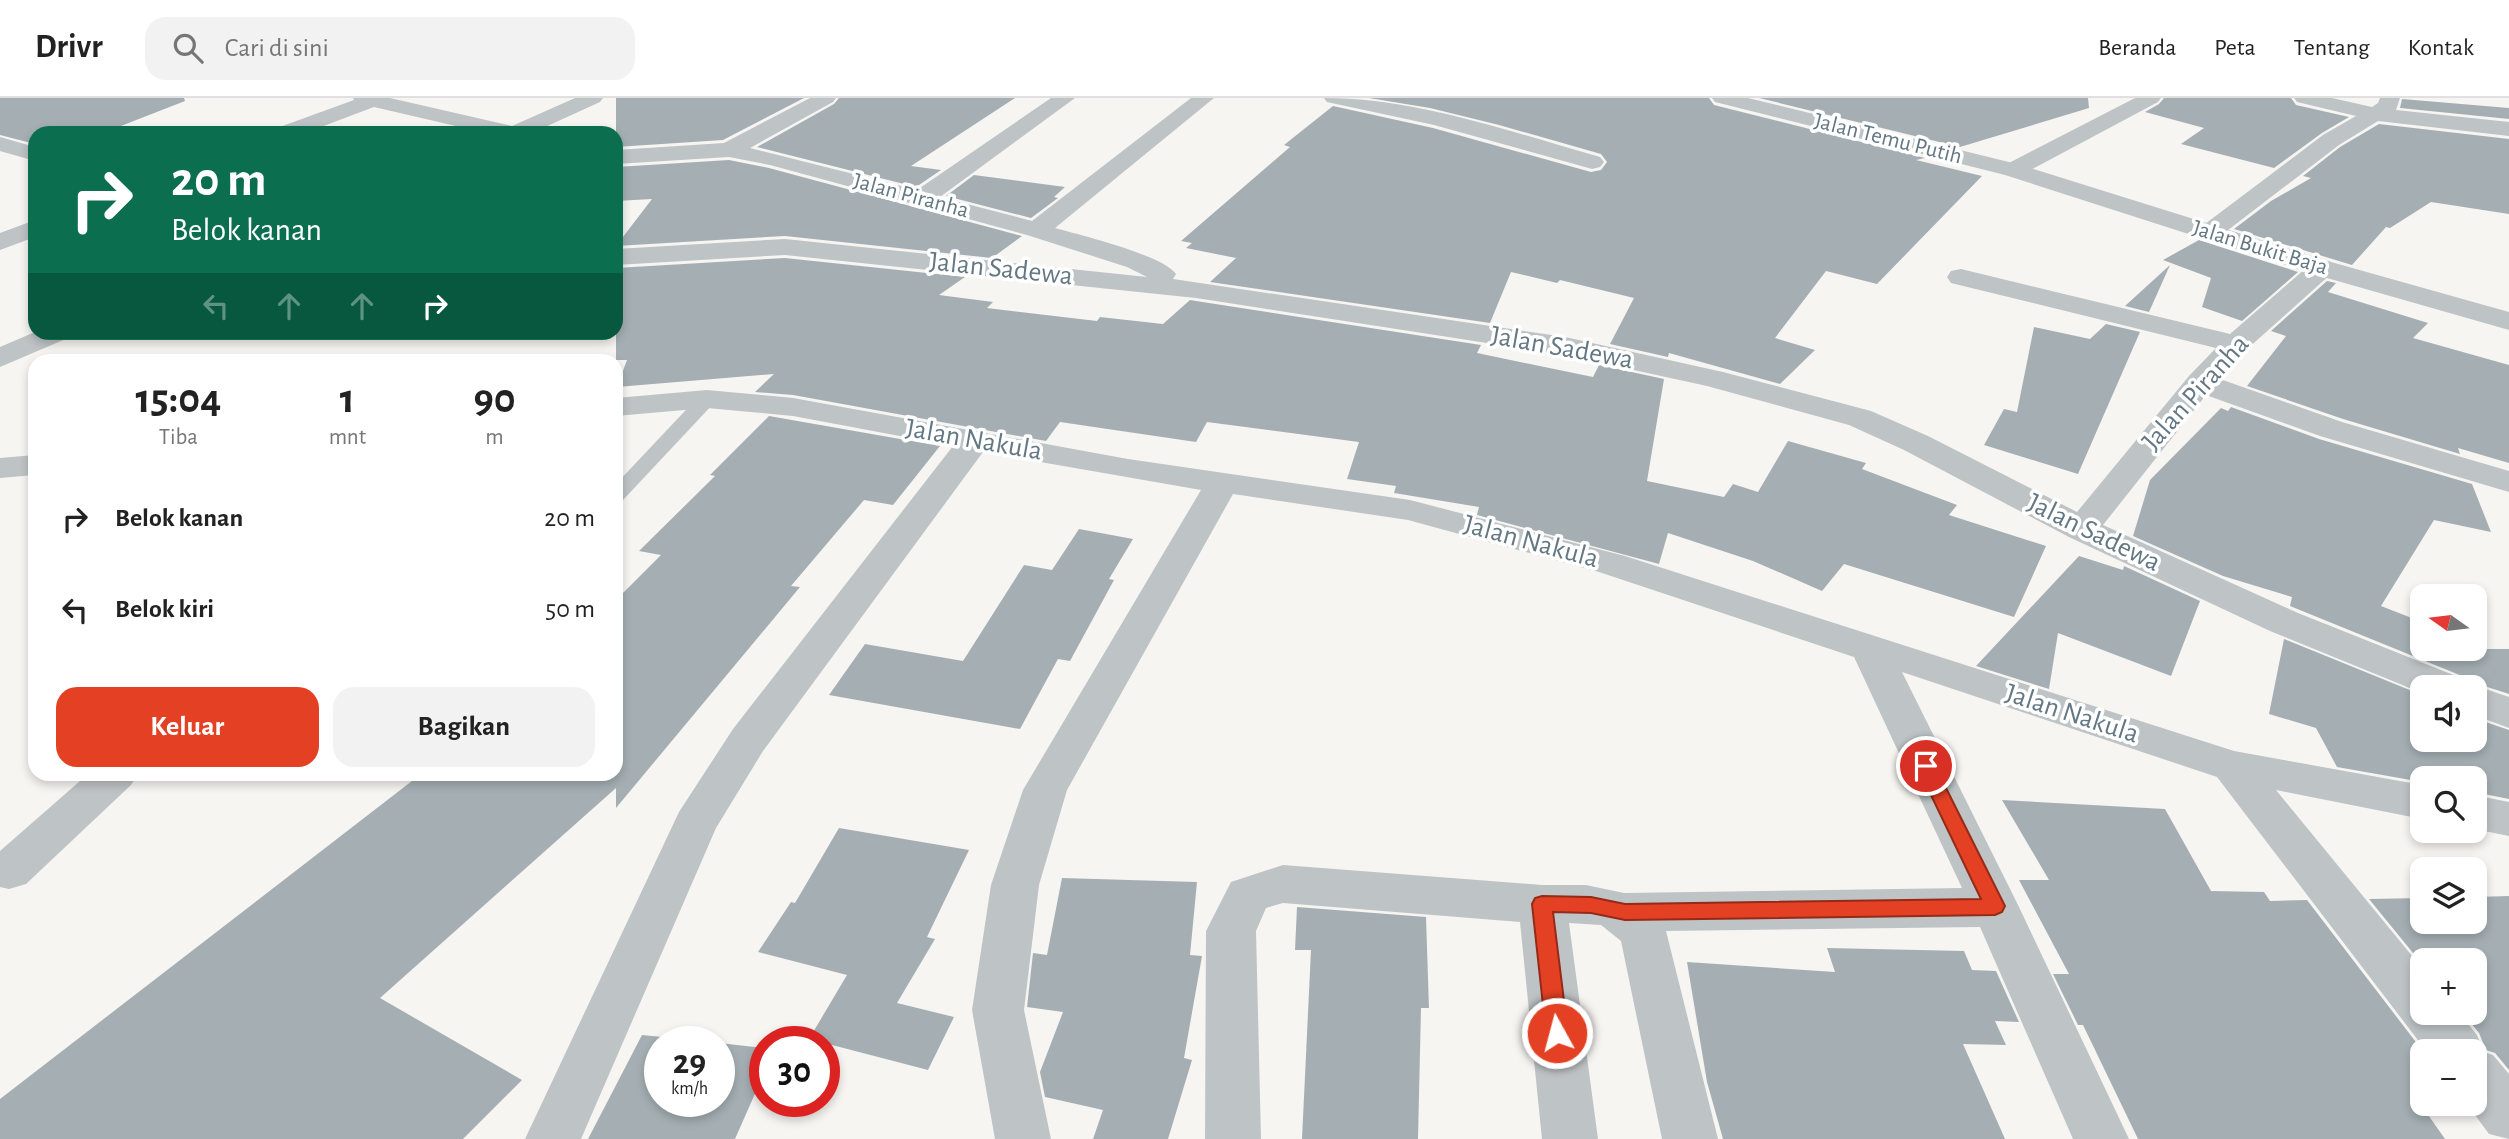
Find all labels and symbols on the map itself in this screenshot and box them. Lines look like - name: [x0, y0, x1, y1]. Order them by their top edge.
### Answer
- street label: Jalan Temu Putih: [1812, 110, 1964, 168]
- street label: Jalan Piranha: [851, 170, 971, 222]
- street label: Jalan Bukit Baja: [2190, 217, 2330, 279]
- street label: Jalan Sadewa: [928, 248, 1074, 290]
- street label: Jalan Sadewa: [1489, 322, 1635, 374]
- street label: Jalan Piranha: [2137, 330, 2255, 456]
- street label: Jalan Nakula: [904, 414, 1044, 466]
- street label: Jalan Sadewa: [2023, 489, 2165, 577]
- street label: Jalan Nakula: [1461, 511, 1601, 573]
- north arrow: [2410, 584, 2487, 662]
- street label: Jalan Nakula: [2002, 679, 2142, 749]
- pin: [1896, 736, 1956, 796]
- position arrow: [1520, 996, 1594, 1070]
- speed limit sign: 30: [749, 1026, 840, 1117]

